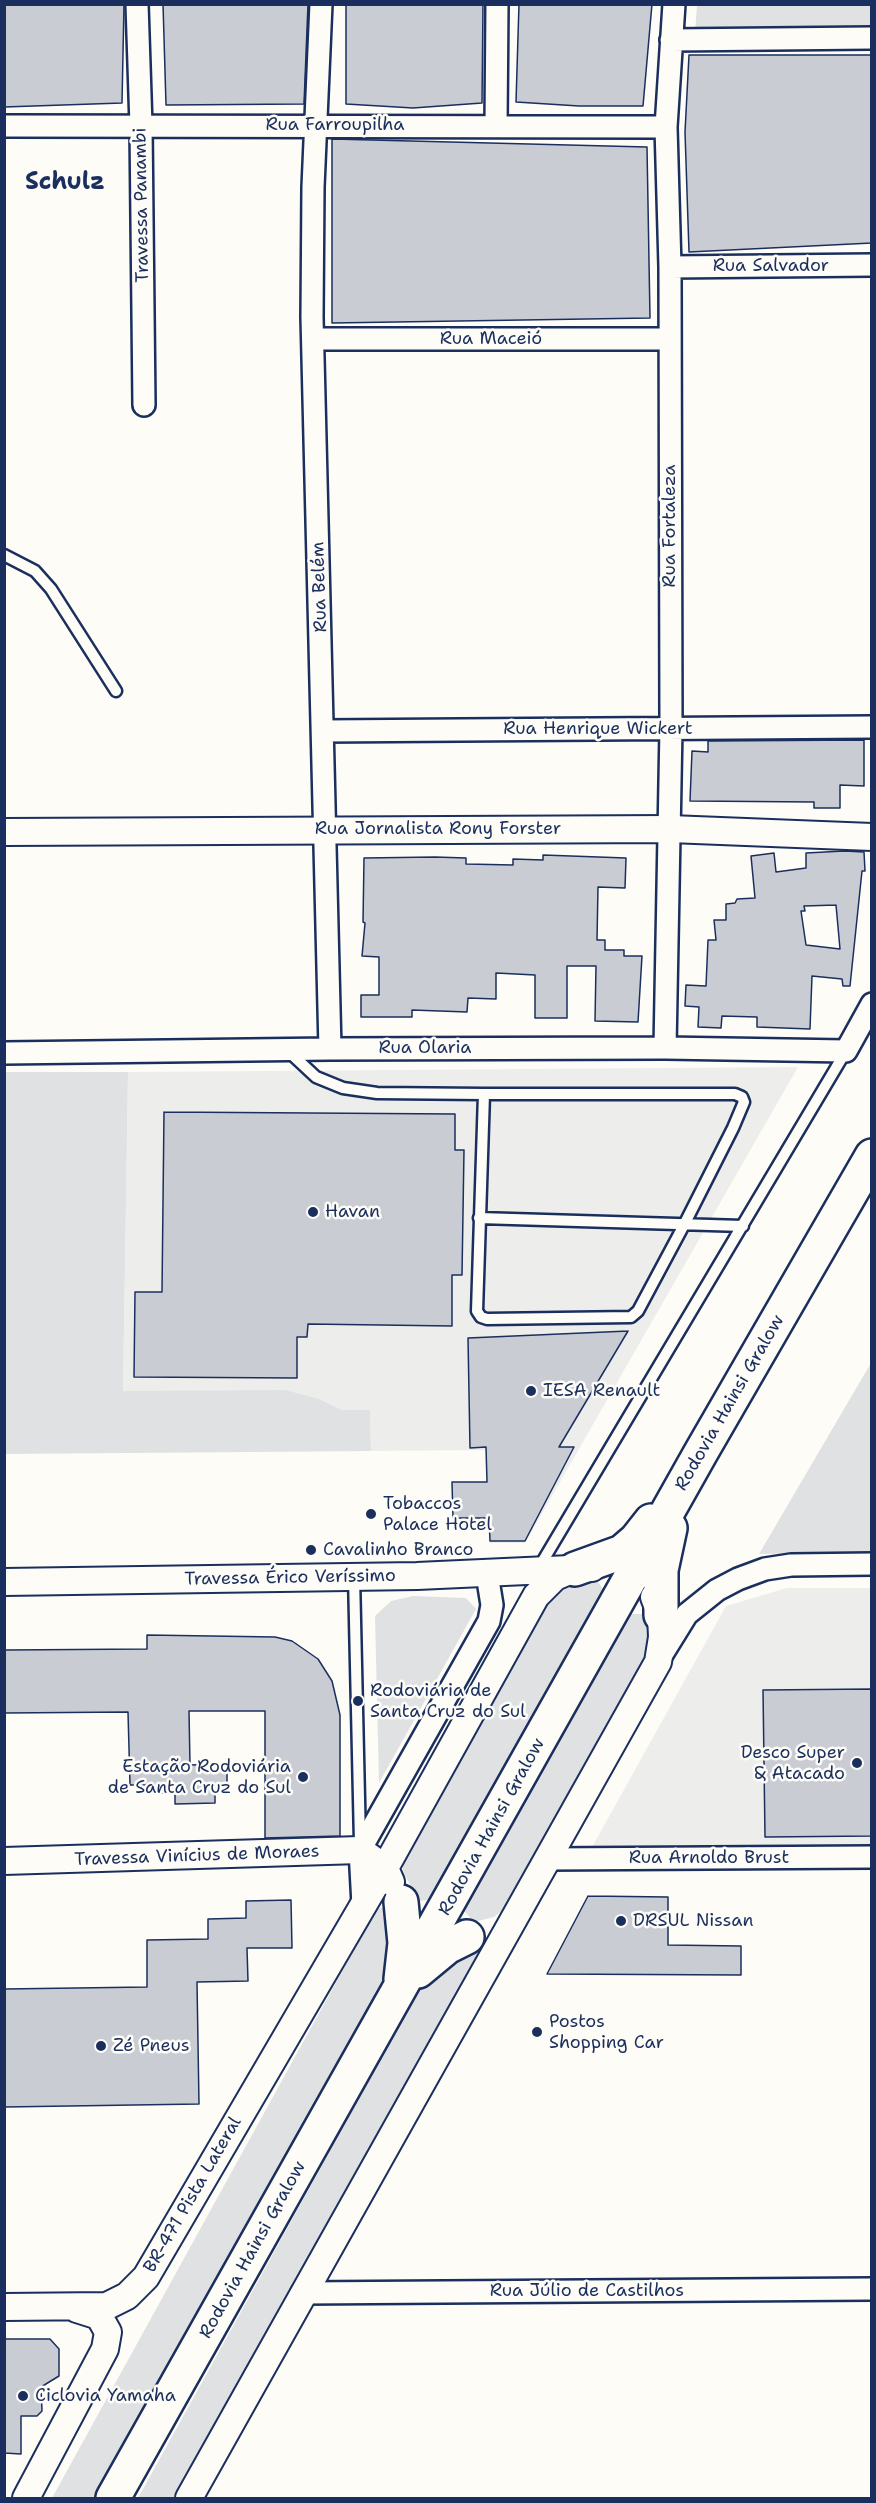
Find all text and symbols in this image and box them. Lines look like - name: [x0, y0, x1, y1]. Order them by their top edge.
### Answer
- street label: Rua Farroupilha: [265, 114, 405, 136]
- street label: Travessa Panambi: [130, 127, 154, 283]
- district label: Schulz: [25, 169, 105, 197]
- street label: Rua Salvador: [713, 255, 829, 277]
- street label: Rua Maceió: [440, 328, 542, 350]
- street label: Rua Fortaleza: [659, 465, 681, 587]
- street label: Rua Belém: [308, 541, 332, 633]
- street label: Rua Henrique Wickert: [503, 718, 693, 740]
- street label: Rua Jornalista Rony Forster: [315, 818, 561, 840]
- street label: Rua Olaria: [379, 1037, 471, 1059]
- place label: Havan: [325, 1201, 380, 1223]
- marker: Havan: [306, 1205, 320, 1219]
- street label: Rodovia Hainsi Gralow: [671, 1311, 789, 1495]
- place label: IESA Renault: [543, 1380, 660, 1402]
- marker: IESA Renault: [524, 1384, 538, 1398]
- place label: Tobaccos Palace Hotel: [383, 1493, 492, 1536]
- marker: Tobaccos Palace Hotel: [364, 1507, 378, 1521]
- place label: Cavalinho Branco: [323, 1539, 473, 1561]
- marker: Cavalinho Branco: [304, 1543, 318, 1557]
- street label: Travessa Érico Veríssimo: [184, 1565, 396, 1591]
- place label: Rodoviária de Santa Cruz do Sul: [370, 1680, 526, 1722]
- marker: Rodoviária de Santa Cruz do Sul: [351, 1694, 365, 1708]
- street label: Rodovia Hainsi Gralow: [434, 1734, 550, 1920]
- place label: Desco Super & Atacado: [741, 1742, 845, 1784]
- place label: Estação Rodoviária de Santa Cruz do Sul: [108, 1756, 291, 1798]
- marker: Desco Super & Atacado: [850, 1756, 864, 1770]
- marker: Estação Rodoviária de Santa Cruz do Sul: [296, 1770, 310, 1784]
- street label: Travessa Vinícius de Moraes: [74, 1841, 320, 1871]
- street label: Rua Arnoldo Brust: [629, 1847, 789, 1869]
- place label: DRSUL Nissan: [633, 1910, 753, 1932]
- marker: DRSUL Nissan: [614, 1914, 628, 1928]
- place label: Postos Shopping Car: [549, 2011, 664, 2054]
- marker: Postos Shopping Car: [530, 2025, 544, 2039]
- place label: Zé Pneus: [113, 2035, 190, 2057]
- marker: Zé Pneus: [94, 2039, 108, 2053]
- street label: BR-471 Pista Lateral: [140, 2113, 246, 2277]
- street label: Rodovia Hainsi Gralow: [195, 2157, 311, 2343]
- street label: Rua Júlio de Castilhos: [490, 2280, 684, 2302]
- place label: Ciclovia Yamaha: [35, 2385, 176, 2407]
- marker: Ciclovia Yamaha: [16, 2389, 30, 2403]

